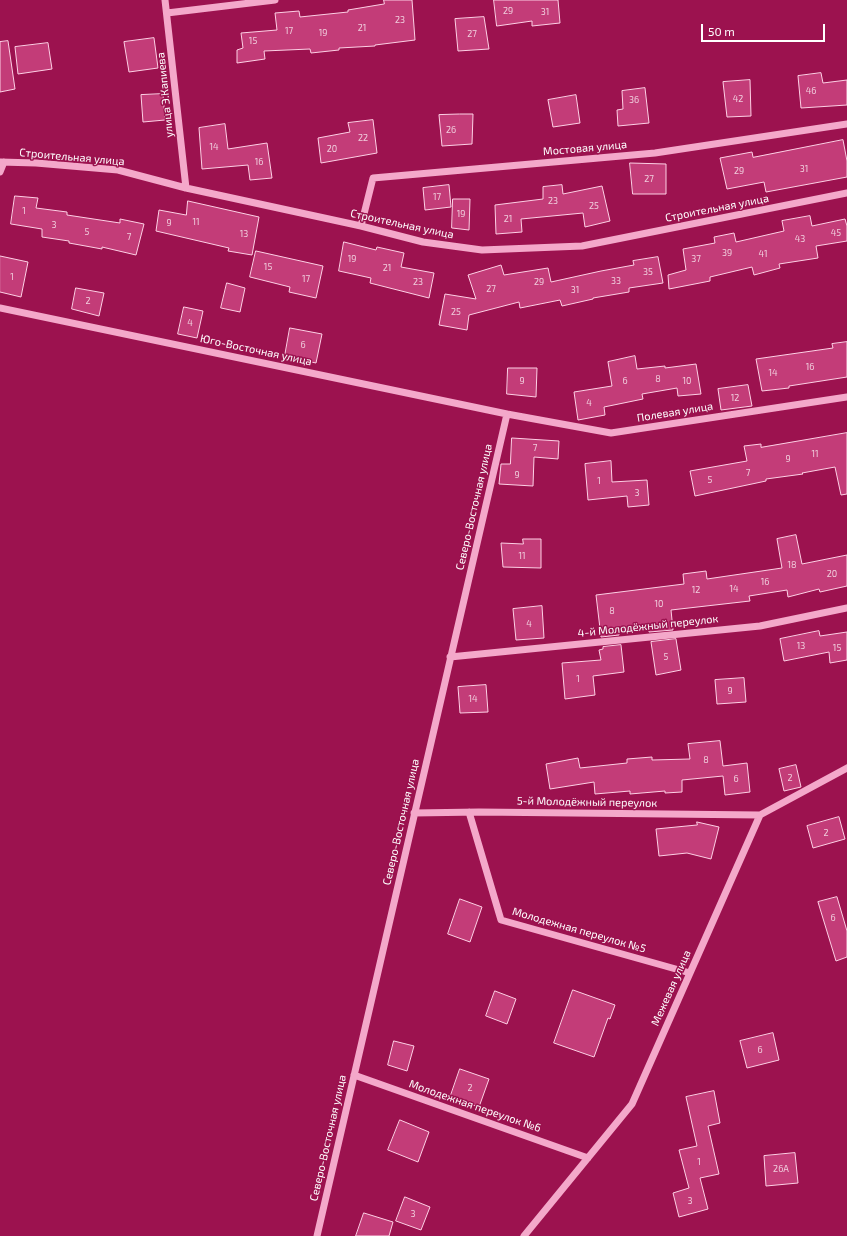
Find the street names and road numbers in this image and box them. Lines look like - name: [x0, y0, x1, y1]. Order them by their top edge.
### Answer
- street label: улица Э.Капиева: [154, 52, 176, 138]
- street label: Мостовая улица: [542, 138, 628, 158]
- street label: Строительная улица: [19, 146, 125, 168]
- street label: Строительная улица: [664, 191, 770, 225]
- street label: Строительная улица: [349, 207, 455, 241]
- street label: Юго-Восточная улица: [199, 332, 313, 368]
- street label: Полевая улица: [636, 399, 714, 425]
- street label: Северо-Восточная улица: [453, 442, 495, 572]
- street label: 4-й Молодёжный переулок: [577, 612, 719, 640]
- street label: Северо-Восточная улица: [380, 757, 422, 887]
- street label: 5-й Молодёжный переулок: [517, 794, 657, 810]
- street label: Молодежная переулок №5: [511, 905, 647, 955]
- street label: Межевая улица: [648, 948, 694, 1028]
- street label: Северо-Восточная улица: [307, 1073, 349, 1203]
- street label: Молодежная переулок №6: [407, 1077, 543, 1135]

